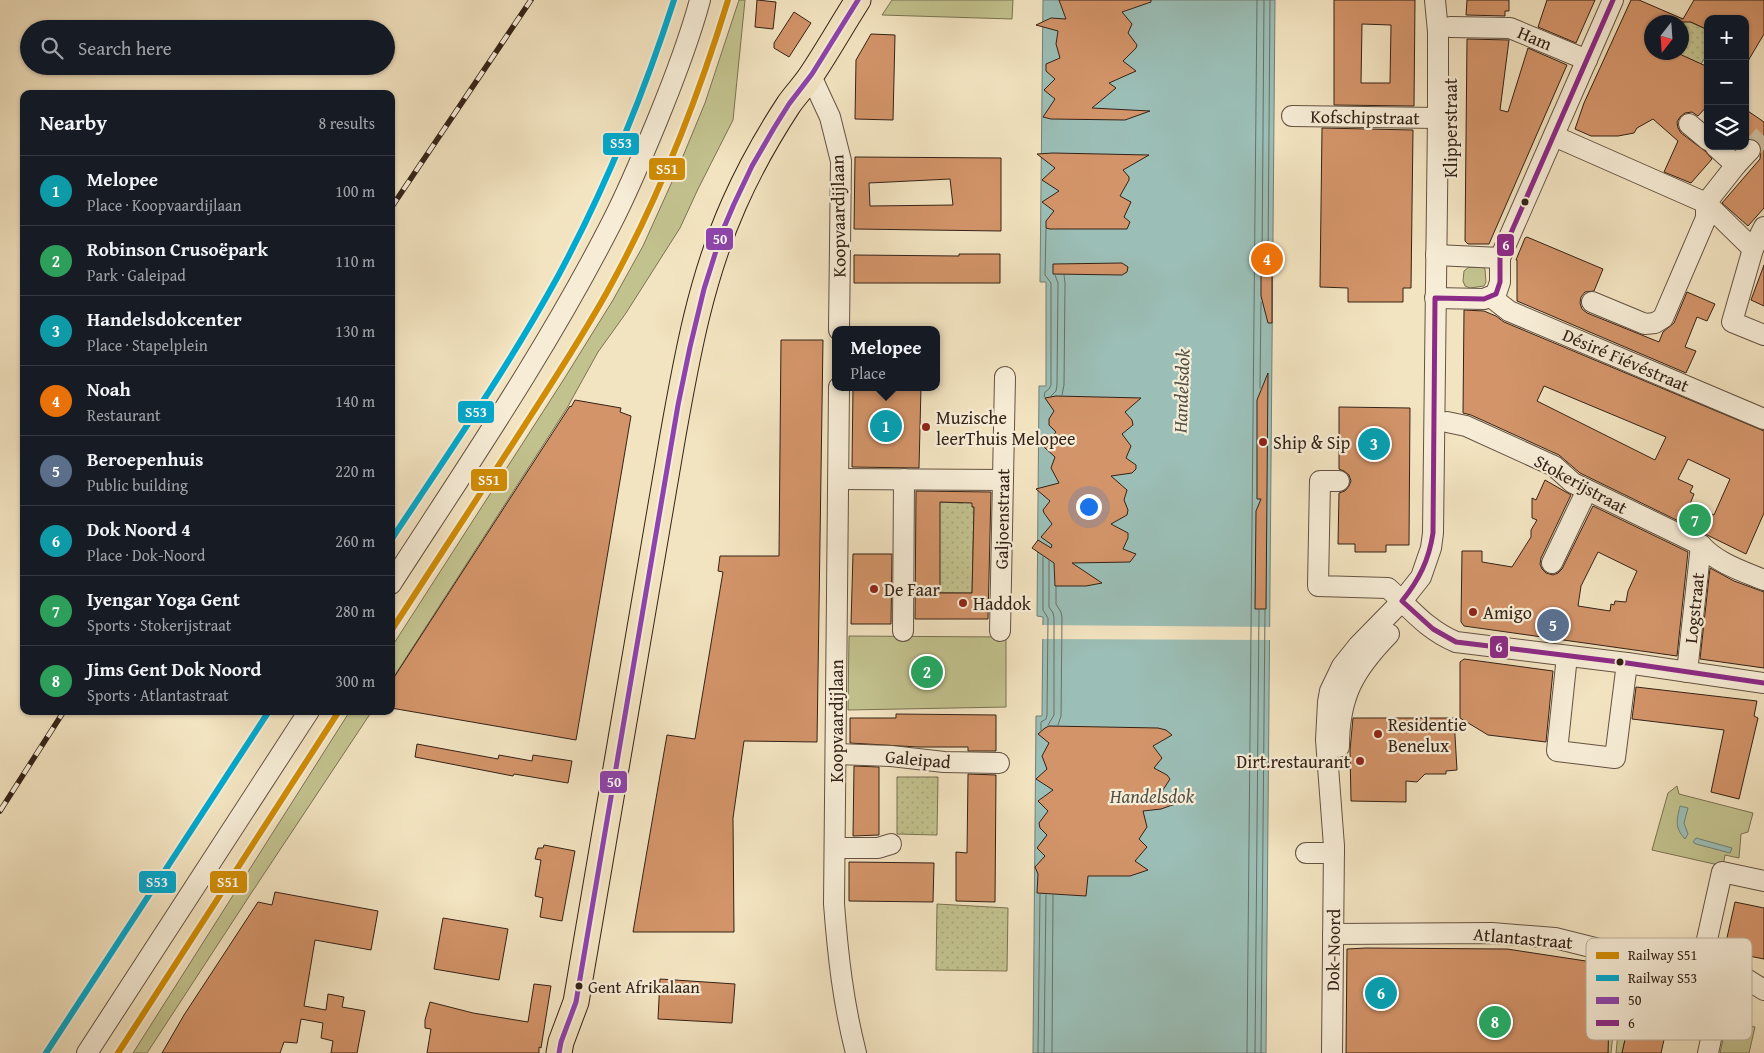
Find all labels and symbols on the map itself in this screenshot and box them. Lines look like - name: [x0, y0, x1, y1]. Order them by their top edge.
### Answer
- north arrow: [1644, 15, 1689, 60]
- street label: Ham: [1514, 19, 1557, 57]
- street label: Klipperstraat: [1437, 77, 1464, 178]
- street label: Kofschipstraat: [1310, 103, 1421, 131]
- line badge: S53: [602, 132, 640, 156]
- text: S53: [610, 133, 632, 153]
- street label: Koopvaardijlaan: [823, 154, 853, 278]
- line badge: S51: [648, 157, 686, 181]
- text: S51: [656, 159, 678, 179]
- unlabelled marker: [1520, 197, 1530, 207]
- line badge: 50: [705, 227, 734, 251]
- text: 50: [713, 229, 727, 249]
- line badge: 6: [1496, 233, 1515, 257]
- text: 6: [1502, 235, 1510, 255]
- pin: 4: [1251, 240, 1283, 278]
- street label: Désiré Fiévéstraat: [1558, 321, 1694, 399]
- water label: Handelsdok: [1166, 348, 1196, 435]
- line badge: S53: [457, 400, 495, 424]
- text: S53: [465, 402, 487, 422]
- place label: Muzische leerThuis Melopee: [936, 404, 1076, 452]
- pin: 1: [870, 407, 902, 445]
- marker: Muzische leerThuis Melopee: [920, 421, 932, 433]
- pin: 3: [1358, 425, 1390, 463]
- place label: Ship & Sip: [1273, 429, 1351, 456]
- marker: Ship & Sip: [1257, 436, 1269, 448]
- street label: Stokerijstraat: [1529, 447, 1633, 521]
- line badge: S51: [470, 468, 508, 492]
- street label: Galjoenstraat: [988, 468, 1016, 570]
- text: S51: [478, 470, 500, 490]
- your location: [1076, 494, 1102, 520]
- pin: 7: [1679, 501, 1711, 539]
- street label: Logstraat: [1677, 571, 1711, 645]
- place label: De Faar: [884, 576, 940, 603]
- marker: De Faar: [868, 583, 880, 595]
- place label: Haddok: [973, 590, 1032, 617]
- marker: Haddok: [957, 597, 969, 609]
- place label: Amigo: [1483, 599, 1532, 626]
- marker: Amigo: [1467, 606, 1479, 618]
- pin: 5: [1537, 606, 1569, 644]
- line badge: 6: [1489, 635, 1509, 659]
- text: 6: [1495, 637, 1503, 657]
- pin: 2: [911, 653, 943, 691]
- unlabelled marker: [1615, 657, 1625, 667]
- street label: Koopvaardijlaan: [823, 659, 850, 783]
- place label: Residentie Benelux: [1388, 711, 1467, 759]
- marker: Residentie Benelux: [1372, 728, 1384, 740]
- street label: Galeipad: [884, 743, 952, 775]
- place label: Dirt.restaurant: [1236, 748, 1351, 775]
- marker: Dirt.restaurant: [1354, 755, 1366, 767]
- line badge: 50: [599, 770, 628, 794]
- text: 50: [607, 772, 621, 792]
- water label: Handelsdok: [1109, 782, 1194, 810]
- line badge: S53: [138, 870, 177, 894]
- line badge: S51: [209, 870, 248, 894]
- text: S53: [146, 872, 168, 892]
- text: S51: [217, 872, 239, 892]
- street label: Dok-Noord: [1319, 908, 1347, 991]
- street label: Atlantastraat: [1472, 920, 1575, 956]
- legend: [1586, 938, 1752, 1040]
- text: Railway S51: [1628, 945, 1697, 965]
- text: Railway S53: [1628, 968, 1697, 988]
- place label: Gent Afrikalaan: [588, 974, 700, 999]
- pin: 6: [1365, 974, 1397, 1012]
- marker: Gent Afrikalaan: [574, 981, 584, 991]
- text: 50: [1628, 990, 1642, 1010]
- pin: 8: [1479, 1003, 1511, 1041]
- text: 6: [1628, 1013, 1635, 1033]

